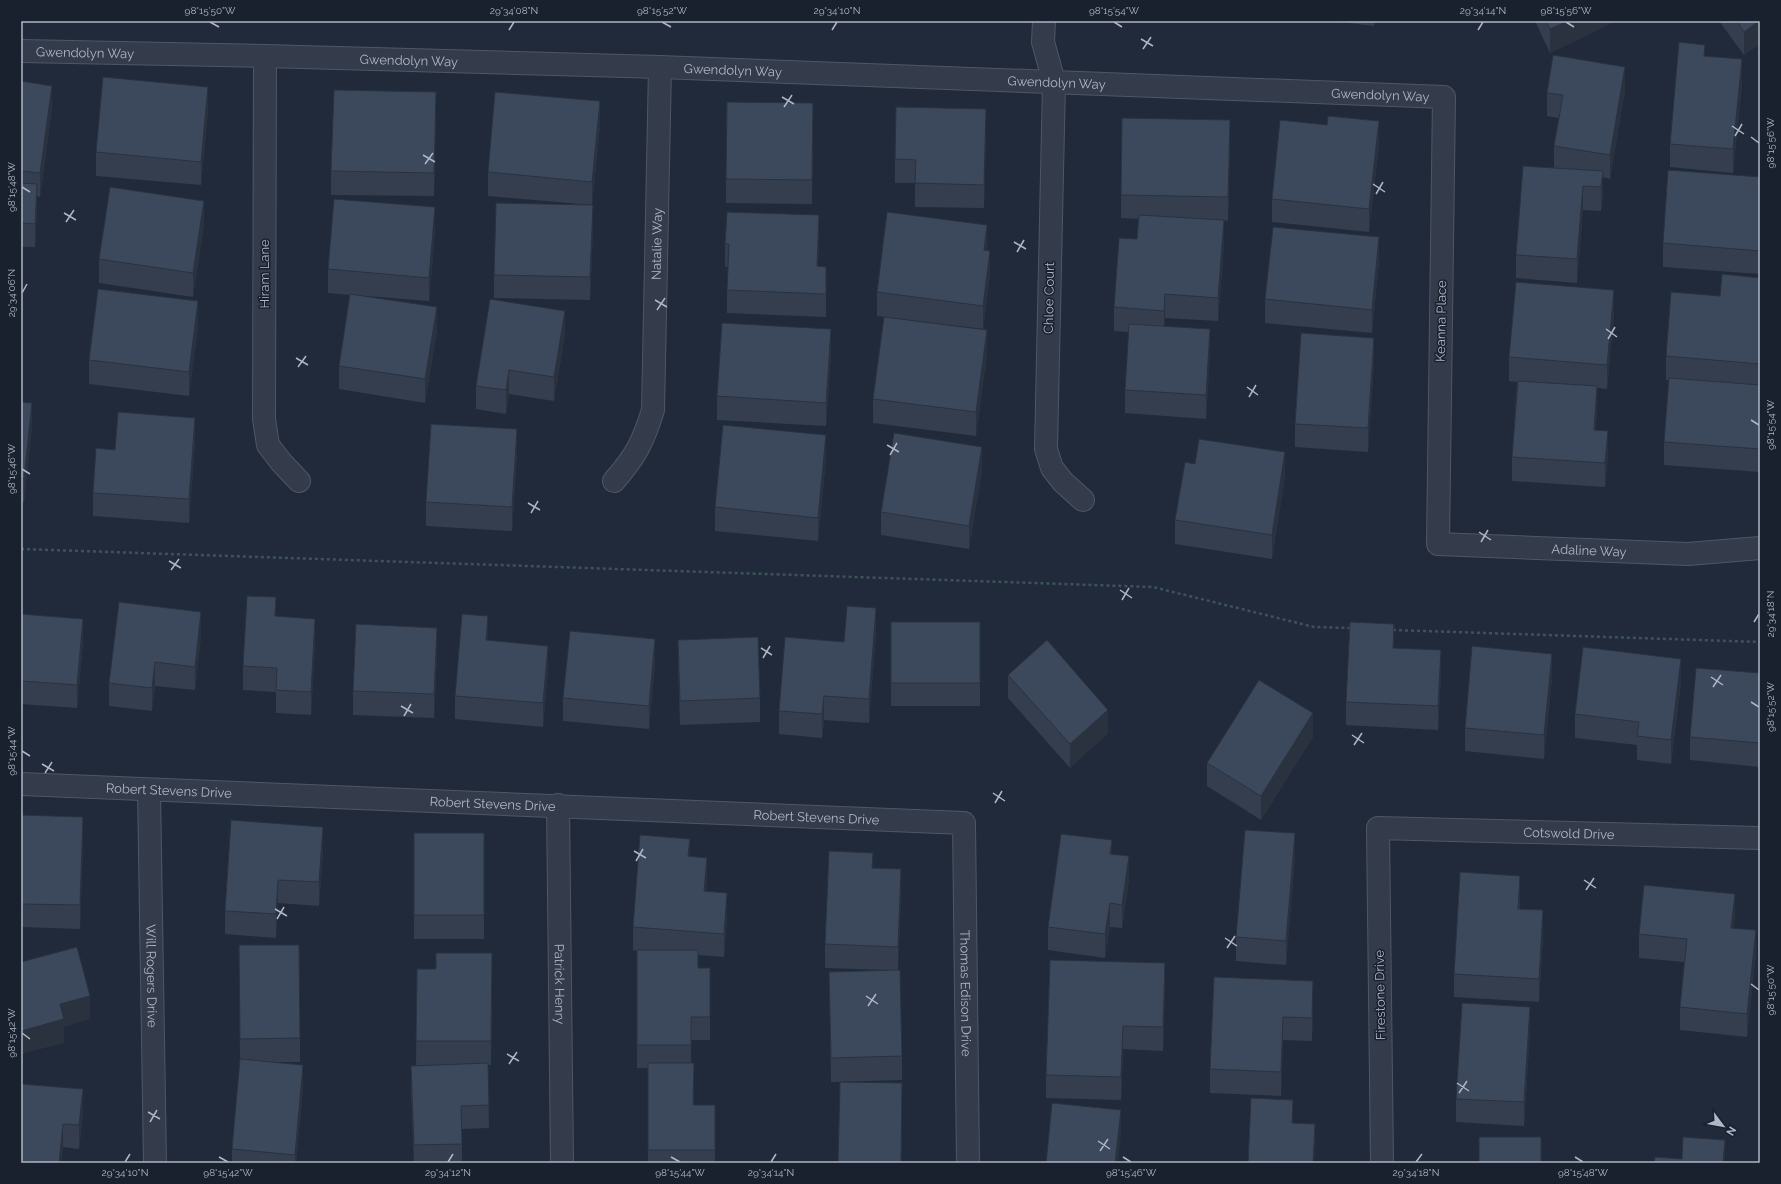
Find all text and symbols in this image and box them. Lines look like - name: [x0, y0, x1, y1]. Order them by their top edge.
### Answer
- text: 98°15'50"W: [185, 5, 236, 16]
- text: 29°34'08"N: [490, 5, 538, 16]
- text: 98°15'52"W: [637, 5, 688, 16]
- text: 29°34'10"N: [814, 5, 860, 16]
- text: 98°15'54"W: [1089, 5, 1140, 16]
- text: 29°34'14"N: [1460, 5, 1506, 16]
- text: 98°15'56"W: [1541, 5, 1592, 16]
- street label: Gwendolyn Way: [36, 44, 134, 61]
- street label: Gwendolyn Way: [360, 51, 458, 69]
- street label: Gwendolyn Way: [683, 60, 782, 79]
- street label: Gwendolyn Way: [1007, 73, 1106, 92]
- street label: Gwendolyn Way: [1331, 85, 1430, 104]
- text: 98°15'56"W: [1765, 117, 1776, 168]
- text: 98°15'48"W: [6, 161, 17, 212]
- street label: Natalie Way: [648, 208, 665, 280]
- street label: Hiram Lane: [257, 239, 272, 309]
- street label: Chloe Court: [1041, 261, 1057, 334]
- text: 29°34'06"N: [6, 269, 17, 317]
- street label: Keanna Place: [1433, 280, 1449, 362]
- text: 98°15'54"W: [1765, 399, 1776, 450]
- text: 98°15'46"W: [6, 443, 17, 494]
- street label: Adaline Way: [1551, 541, 1627, 559]
- text: 29°34'18"N: [1765, 591, 1776, 637]
- text: 98°15'52"W: [1765, 681, 1776, 732]
- text: 98°15'44"W: [6, 726, 17, 776]
- street label: Robert Stevens Drive: [106, 780, 233, 800]
- street label: Robert Stevens Drive: [429, 793, 556, 814]
- street label: Robert Stevens Drive: [753, 807, 880, 827]
- street label: Cotswold Drive: [1523, 824, 1615, 842]
- street label: Will Rogers Drive: [144, 924, 160, 1028]
- street label: Thomas Edison Drive: [958, 930, 974, 1057]
- street label: Patrick Henry: [552, 944, 568, 1024]
- street label: Firestone Drive: [1372, 949, 1388, 1040]
- text: 98°15'50"W: [1765, 964, 1776, 1015]
- text: 98°15'42"W: [6, 1008, 17, 1058]
- north arrow: [1703, 1106, 1743, 1146]
- text: N: [1723, 1124, 1739, 1138]
- text: 29°34'10"N: [102, 1167, 148, 1178]
- text: 98°15'42"W: [203, 1167, 253, 1178]
- text: 29°34'12"N: [425, 1167, 471, 1178]
- text: 98°15'44"W: [655, 1167, 705, 1178]
- text: 29°34'14"N: [748, 1167, 794, 1178]
- text: 98°15'46"W: [1106, 1167, 1157, 1178]
- text: 29°34'18"N: [1393, 1167, 1439, 1178]
- text: 98°15'48"W: [1558, 1167, 1609, 1178]

